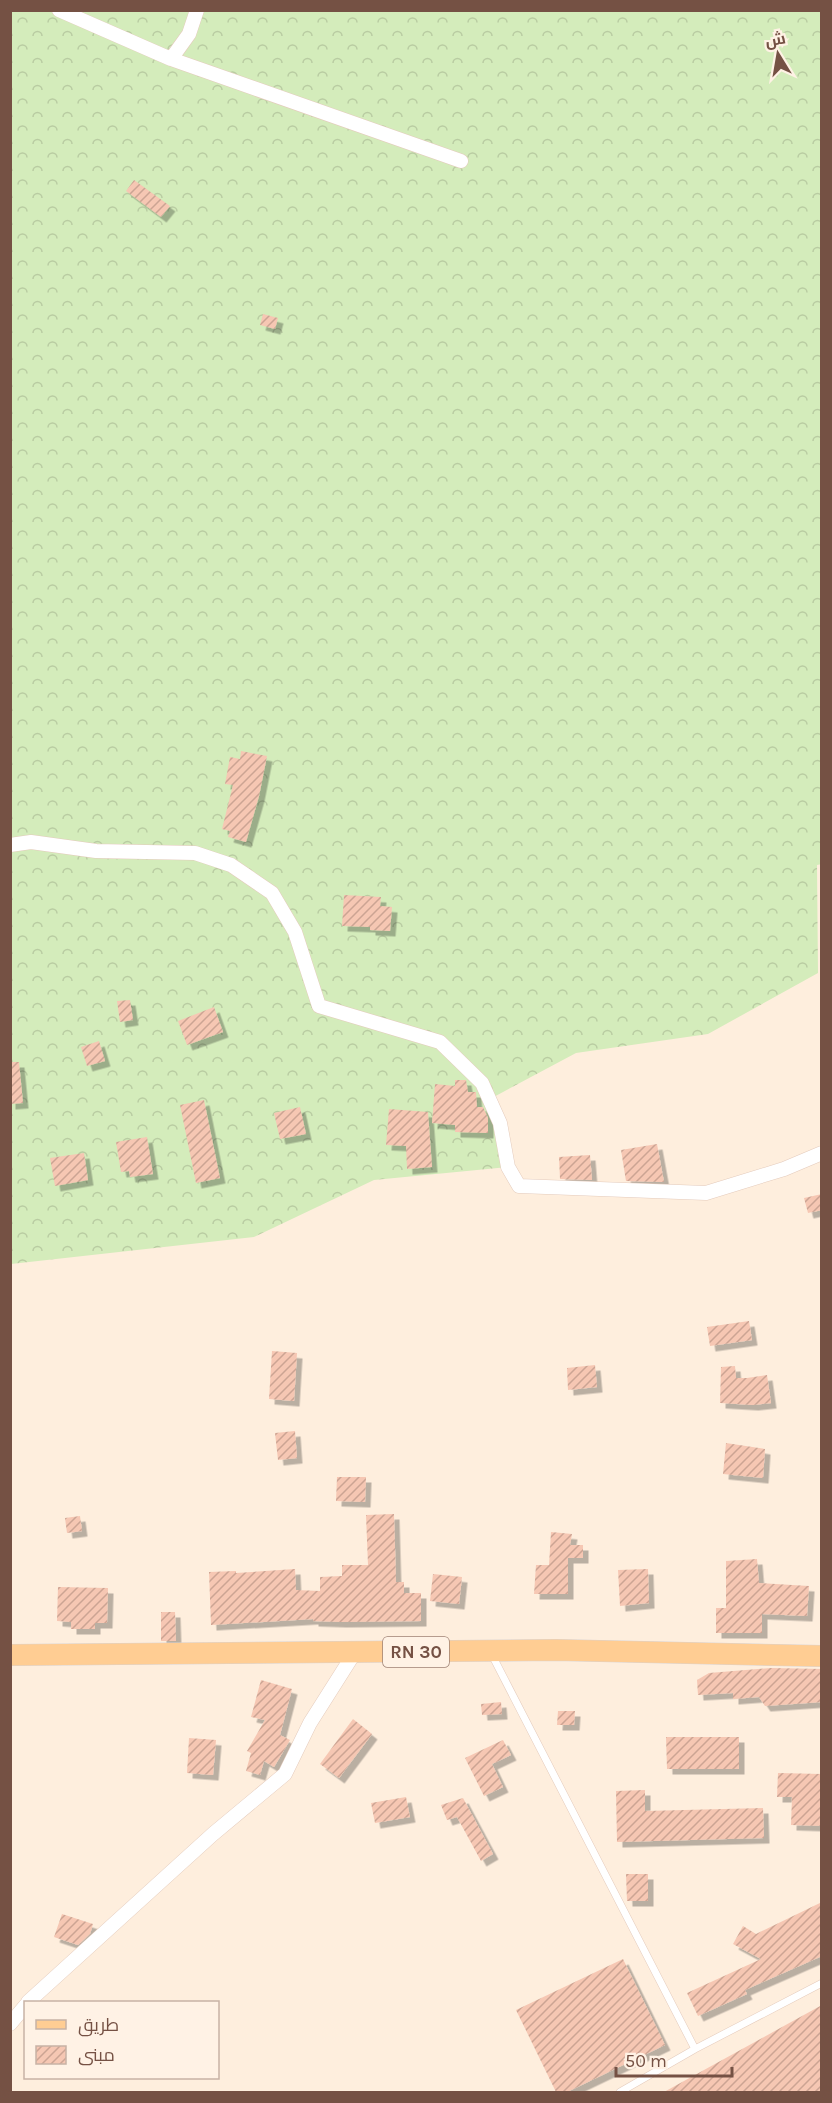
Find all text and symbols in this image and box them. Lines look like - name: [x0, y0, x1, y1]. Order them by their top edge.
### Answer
- north arrow: [748, 24, 808, 84]
- text: ش: [763, 28, 787, 51]
- road number: RN 30: [383, 1637, 449, 1667]
- legend: [24, 2001, 219, 2079]
- text: طريق: [78, 2014, 119, 2037]
- scale bar: [616, 2040, 732, 2078]
- text: مبنى: [78, 2044, 115, 2066]
- text: 50 m: [625, 2050, 667, 2072]

